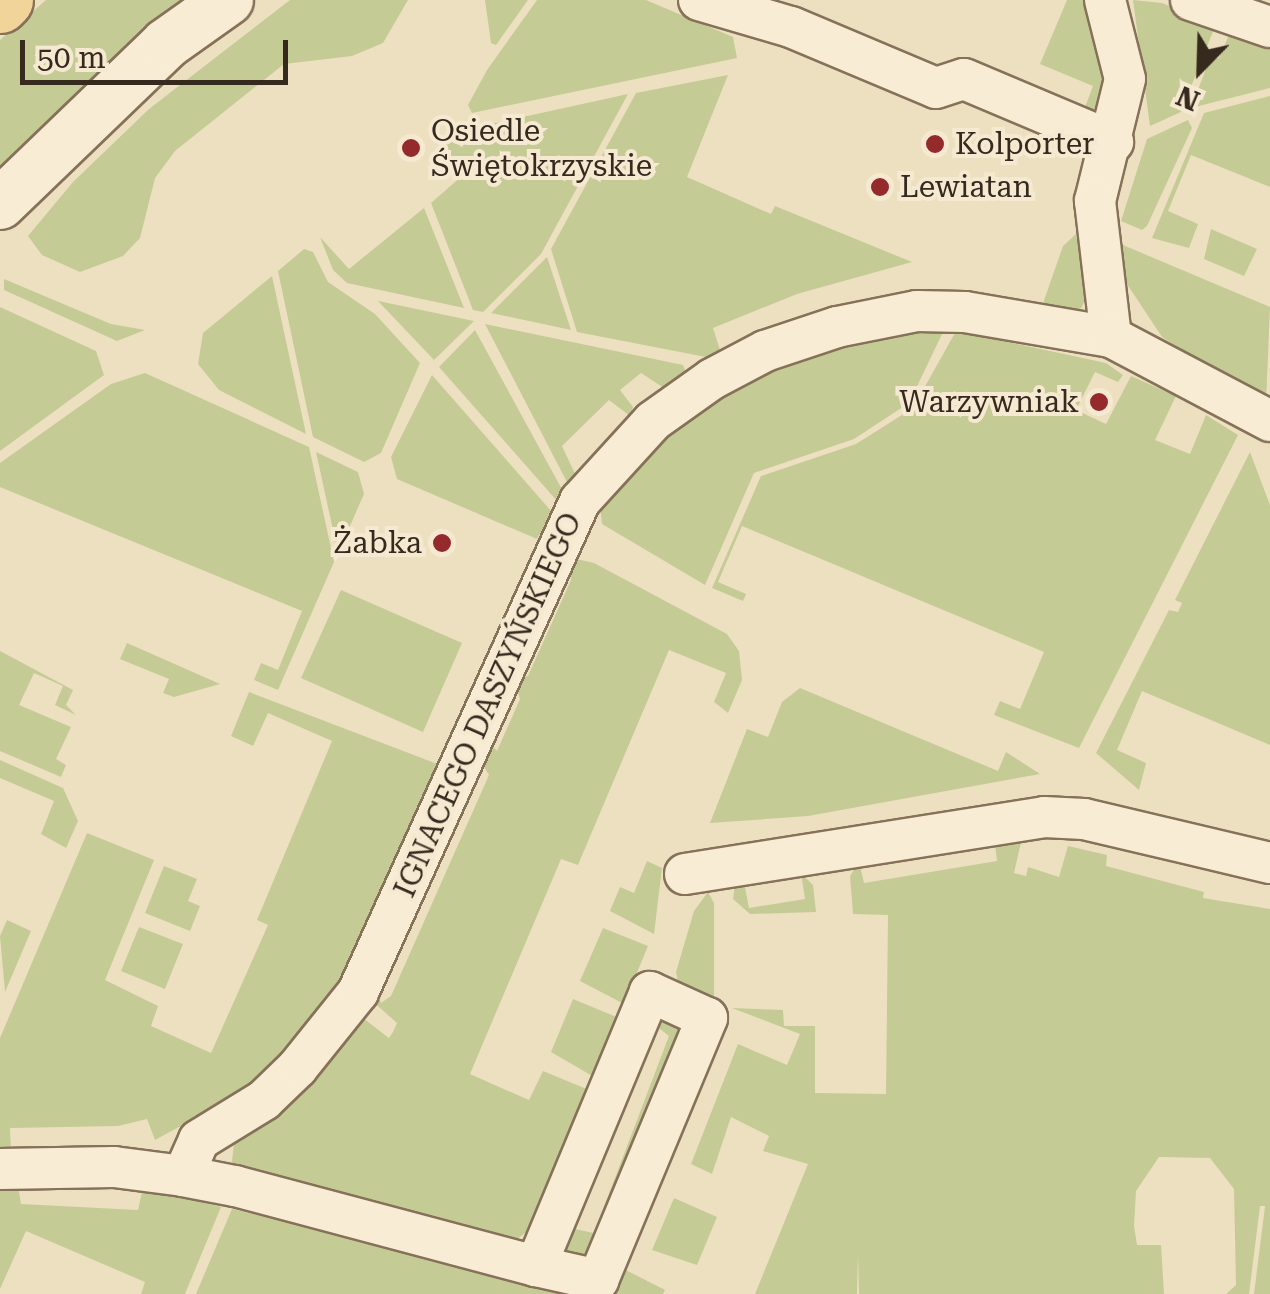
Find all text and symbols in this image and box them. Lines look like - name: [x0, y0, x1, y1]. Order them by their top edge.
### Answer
- scale bar: [25, 20, 292, 82]
- north arrow: [1150, 20, 1250, 120]
- text: 50 m: [37, 40, 106, 75]
- text: N: [1172, 79, 1204, 117]
- place label: Osiedle Świętokrzyskie: [431, 113, 652, 184]
- place label: Kolporter: [955, 126, 1094, 162]
- marker: Kolporter: [924, 133, 946, 155]
- marker: Osiedle Świętokrzyskie: [400, 137, 422, 159]
- place label: Lewiatan: [900, 169, 1032, 205]
- marker: Lewiatan: [869, 176, 891, 198]
- place label: Warzywniak: [899, 384, 1079, 420]
- marker: Warzywniak: [1088, 391, 1110, 413]
- street label: IGNACEGO DASZYŃSKIEGO: [387, 507, 589, 903]
- place label: Żabka: [333, 525, 422, 561]
- marker: Żabka: [431, 532, 453, 554]

